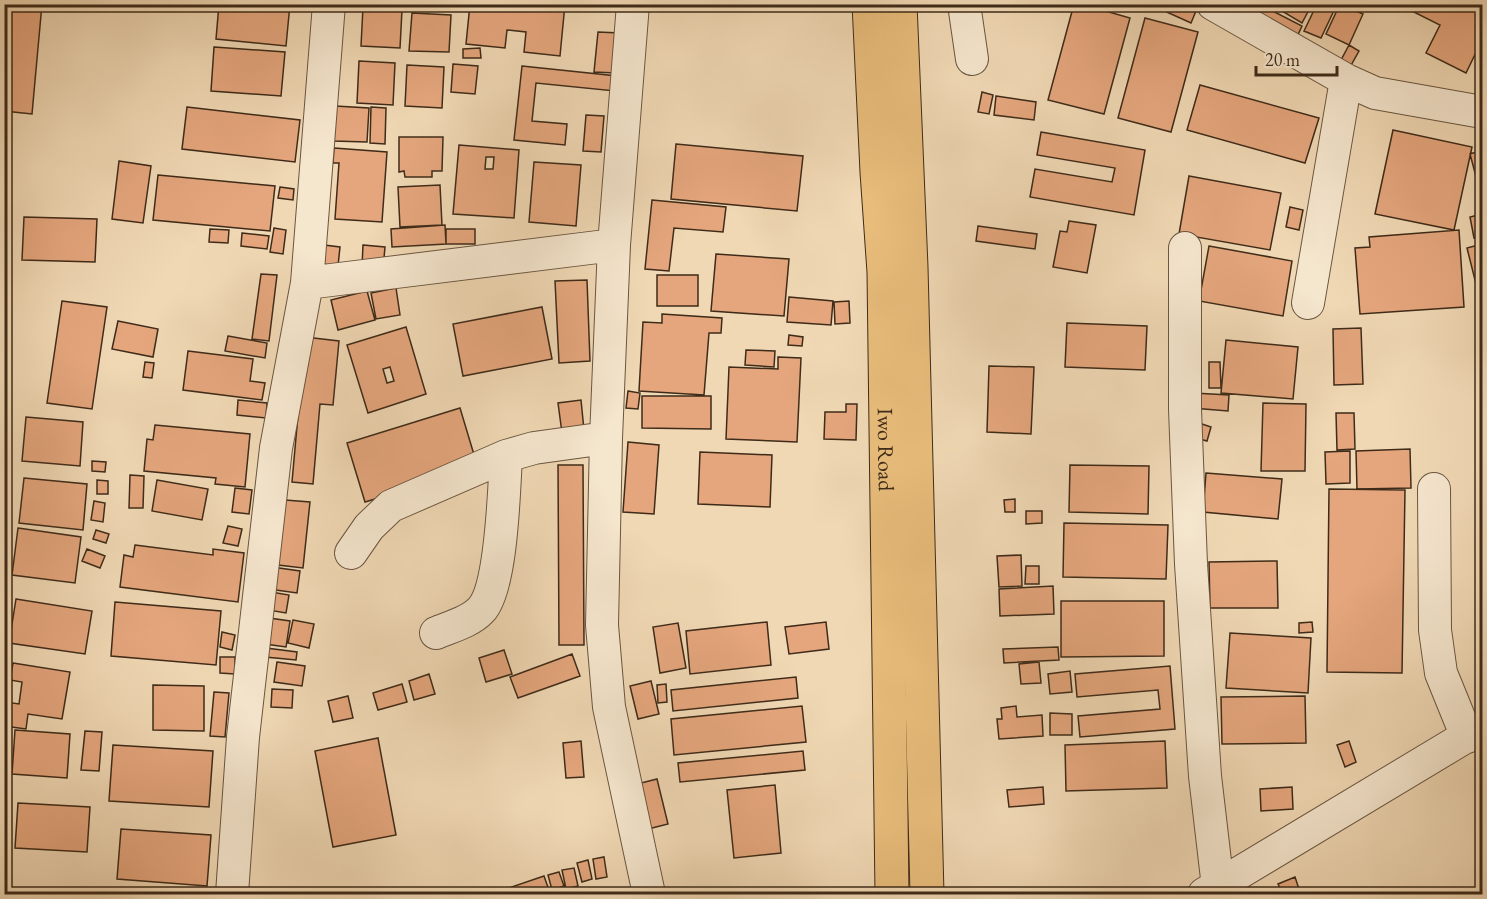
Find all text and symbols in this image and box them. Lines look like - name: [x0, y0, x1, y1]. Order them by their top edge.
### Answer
- scale bar: [1256, 39, 1337, 77]
- text: 20 m: [1265, 48, 1300, 71]
- street label: Iwo Road: [871, 408, 901, 492]

